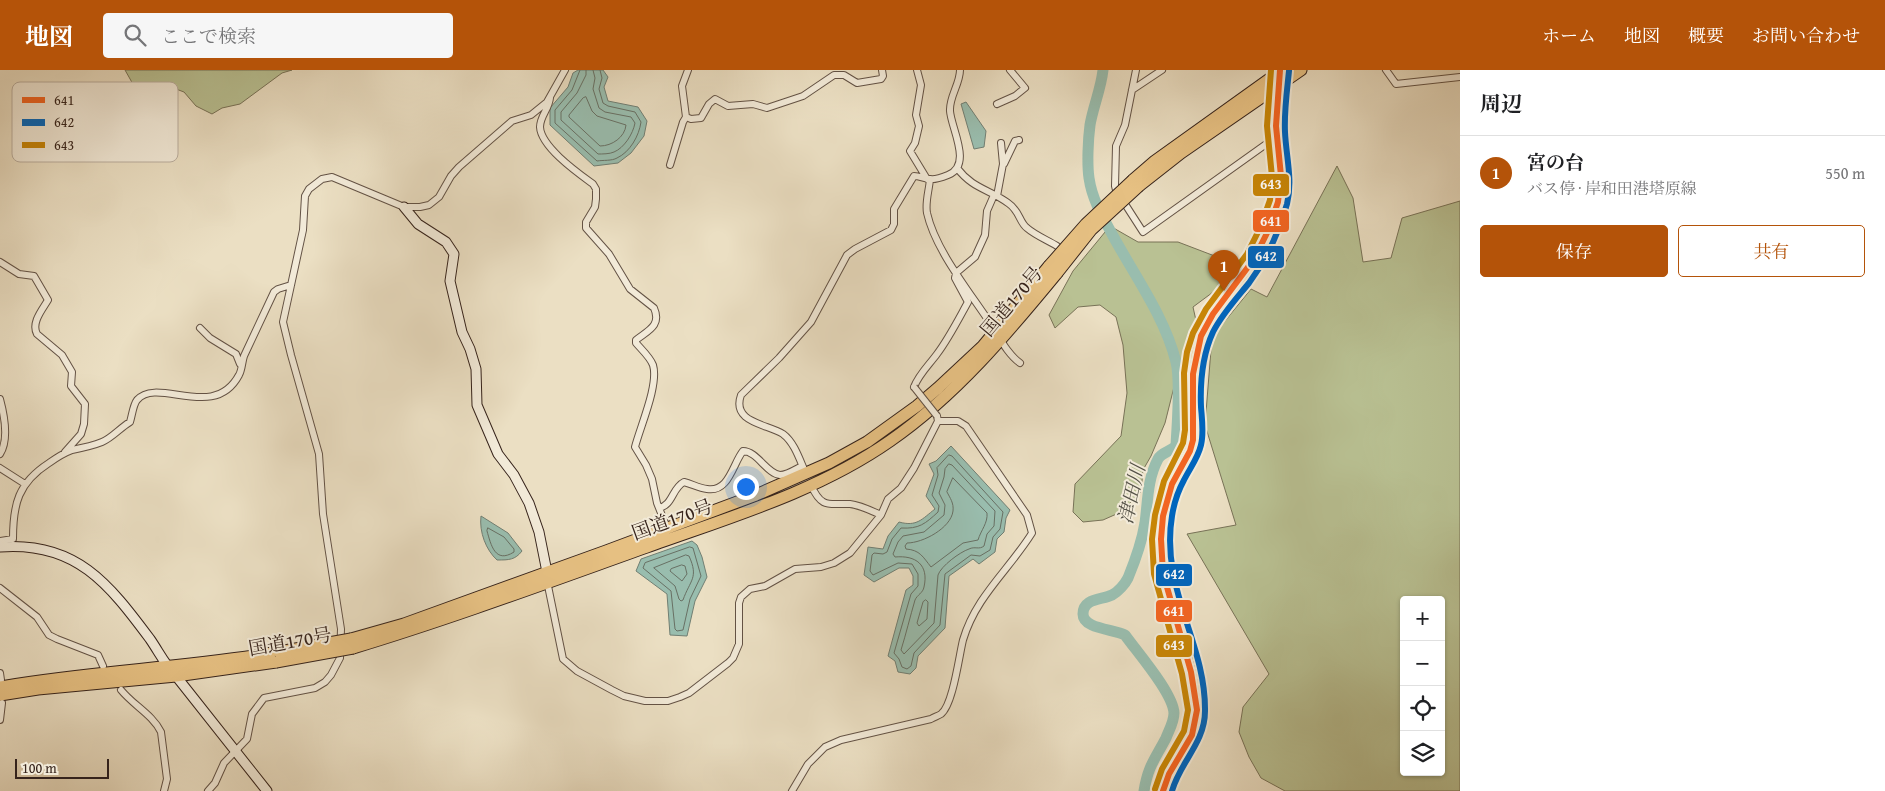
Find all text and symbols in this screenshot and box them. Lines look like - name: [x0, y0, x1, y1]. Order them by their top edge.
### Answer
- search box: [103, 13, 453, 58]
- text: 地図: [25, 19, 73, 54]
- icon: search: [121, 21, 149, 49]
- text: ここで検索: [161, 22, 256, 50]
- text: ホーム: [1542, 22, 1596, 49]
- text: 地図: [1624, 22, 1660, 49]
- text: 概要: [1688, 22, 1724, 49]
- text: お問い合わせ: [1752, 22, 1860, 49]
- legend: [12, 82, 178, 162]
- text: 周辺: [1480, 88, 1522, 119]
- text: 641: [54, 90, 74, 110]
- text: 642: [54, 112, 74, 132]
- text: 643: [54, 135, 74, 155]
- text: 宮の台: [1527, 148, 1584, 176]
- text: 1: [1492, 161, 1500, 185]
- text: 550 m: [1825, 161, 1865, 185]
- line badge: 643: [1252, 173, 1290, 197]
- text: 643: [1260, 174, 1282, 194]
- text: バス停 · 岸和田港塔原線: [1527, 176, 1697, 200]
- line badge: 641: [1252, 209, 1290, 233]
- text: 641: [1260, 211, 1282, 231]
- button: 保存: [1480, 225, 1668, 277]
- button: 共有: [1678, 225, 1865, 277]
- line badge: 642: [1247, 245, 1285, 269]
- text: 642: [1255, 246, 1277, 266]
- pin: 1: [1208, 250, 1240, 291]
- street label: 国道170号: [973, 260, 1049, 342]
- water label: 津田川: [1110, 460, 1152, 526]
- your location: [733, 474, 759, 500]
- street label: 国道170号: [628, 491, 716, 547]
- line badge: 642: [1155, 563, 1193, 587]
- text: 642: [1163, 564, 1185, 584]
- map controls: [1400, 596, 1445, 776]
- button: +: [1400, 596, 1445, 641]
- line badge: 641: [1155, 599, 1193, 623]
- text: 641: [1163, 601, 1185, 621]
- street label: 国道170号: [246, 620, 334, 662]
- line badge: 643: [1155, 634, 1193, 658]
- text: 643: [1163, 635, 1185, 655]
- button: −: [1400, 641, 1445, 686]
- button: locate: [1400, 686, 1445, 731]
- button: layers: [1400, 731, 1445, 776]
- scale bar: [15, 756, 109, 779]
- text: 100 m: [22, 758, 57, 778]

